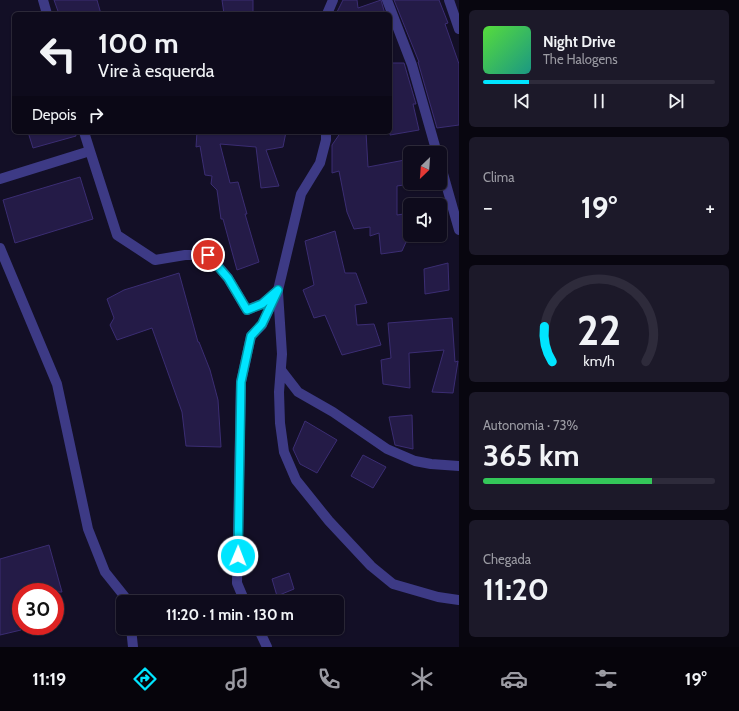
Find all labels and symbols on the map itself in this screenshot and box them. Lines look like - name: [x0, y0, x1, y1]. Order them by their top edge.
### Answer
- north arrow: [403, 146, 447, 190]
- pin: [191, 238, 225, 272]
- position arrow: [217, 535, 259, 577]
- speed limit sign: 30: [12, 583, 64, 635]

